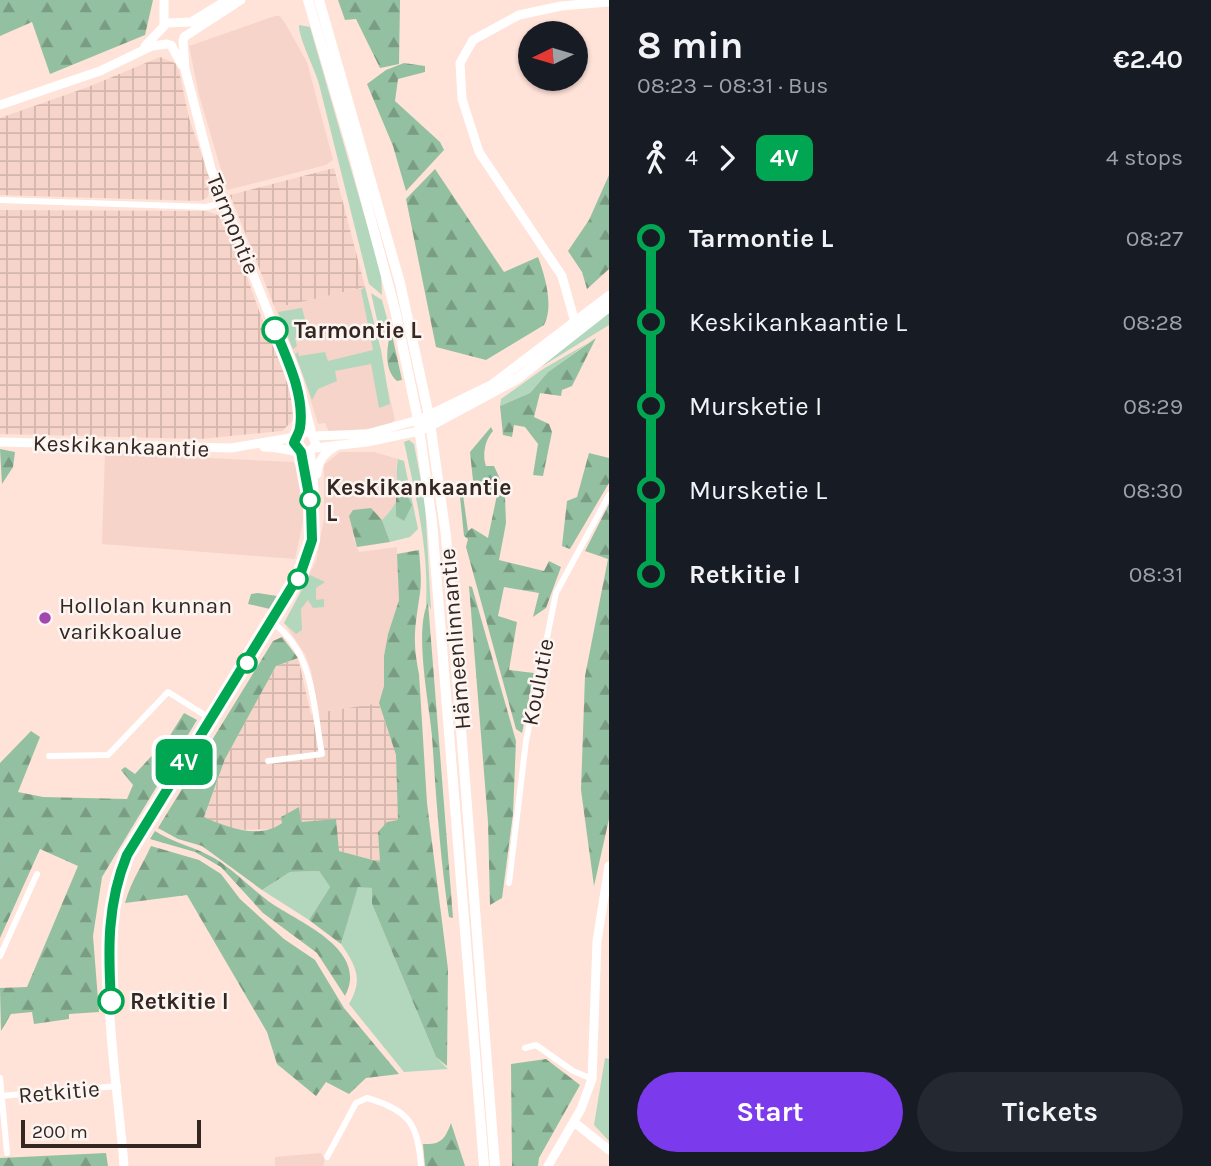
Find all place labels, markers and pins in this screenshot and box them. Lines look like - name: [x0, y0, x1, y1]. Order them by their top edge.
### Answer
- marker: Tarmontie L: [262, 317, 288, 343]
- place label: Tarmontie L: [294, 317, 422, 344]
- place label: Keskikankaantie L: [326, 474, 512, 527]
- marker: Keskikankaantie L: [300, 490, 320, 510]
- unlabelled marker: [288, 569, 308, 589]
- place label: Hollolan kunnan varikkoalue: [59, 592, 232, 645]
- marker: Hollolan kunnan varikkoalue: [37, 610, 53, 626]
- unlabelled marker: [237, 653, 257, 673]
- marker: Retkitie I: [98, 988, 124, 1014]
- place label: Retkitie I: [130, 988, 229, 1015]

